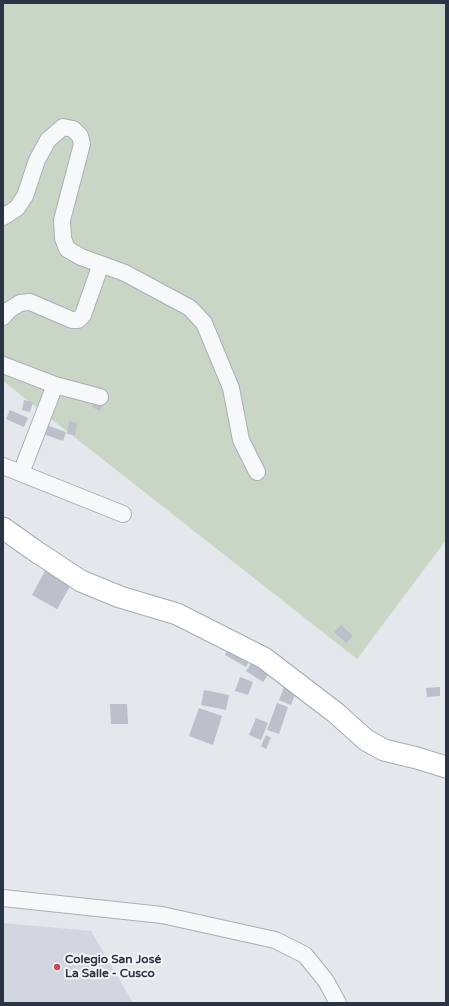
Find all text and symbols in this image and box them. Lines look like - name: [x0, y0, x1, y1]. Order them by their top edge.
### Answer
- place label: Colegio San José La Salle - Cusco: [65, 953, 161, 981]
- marker: Colegio San José La Salle - Cusco: [52, 962, 62, 972]

